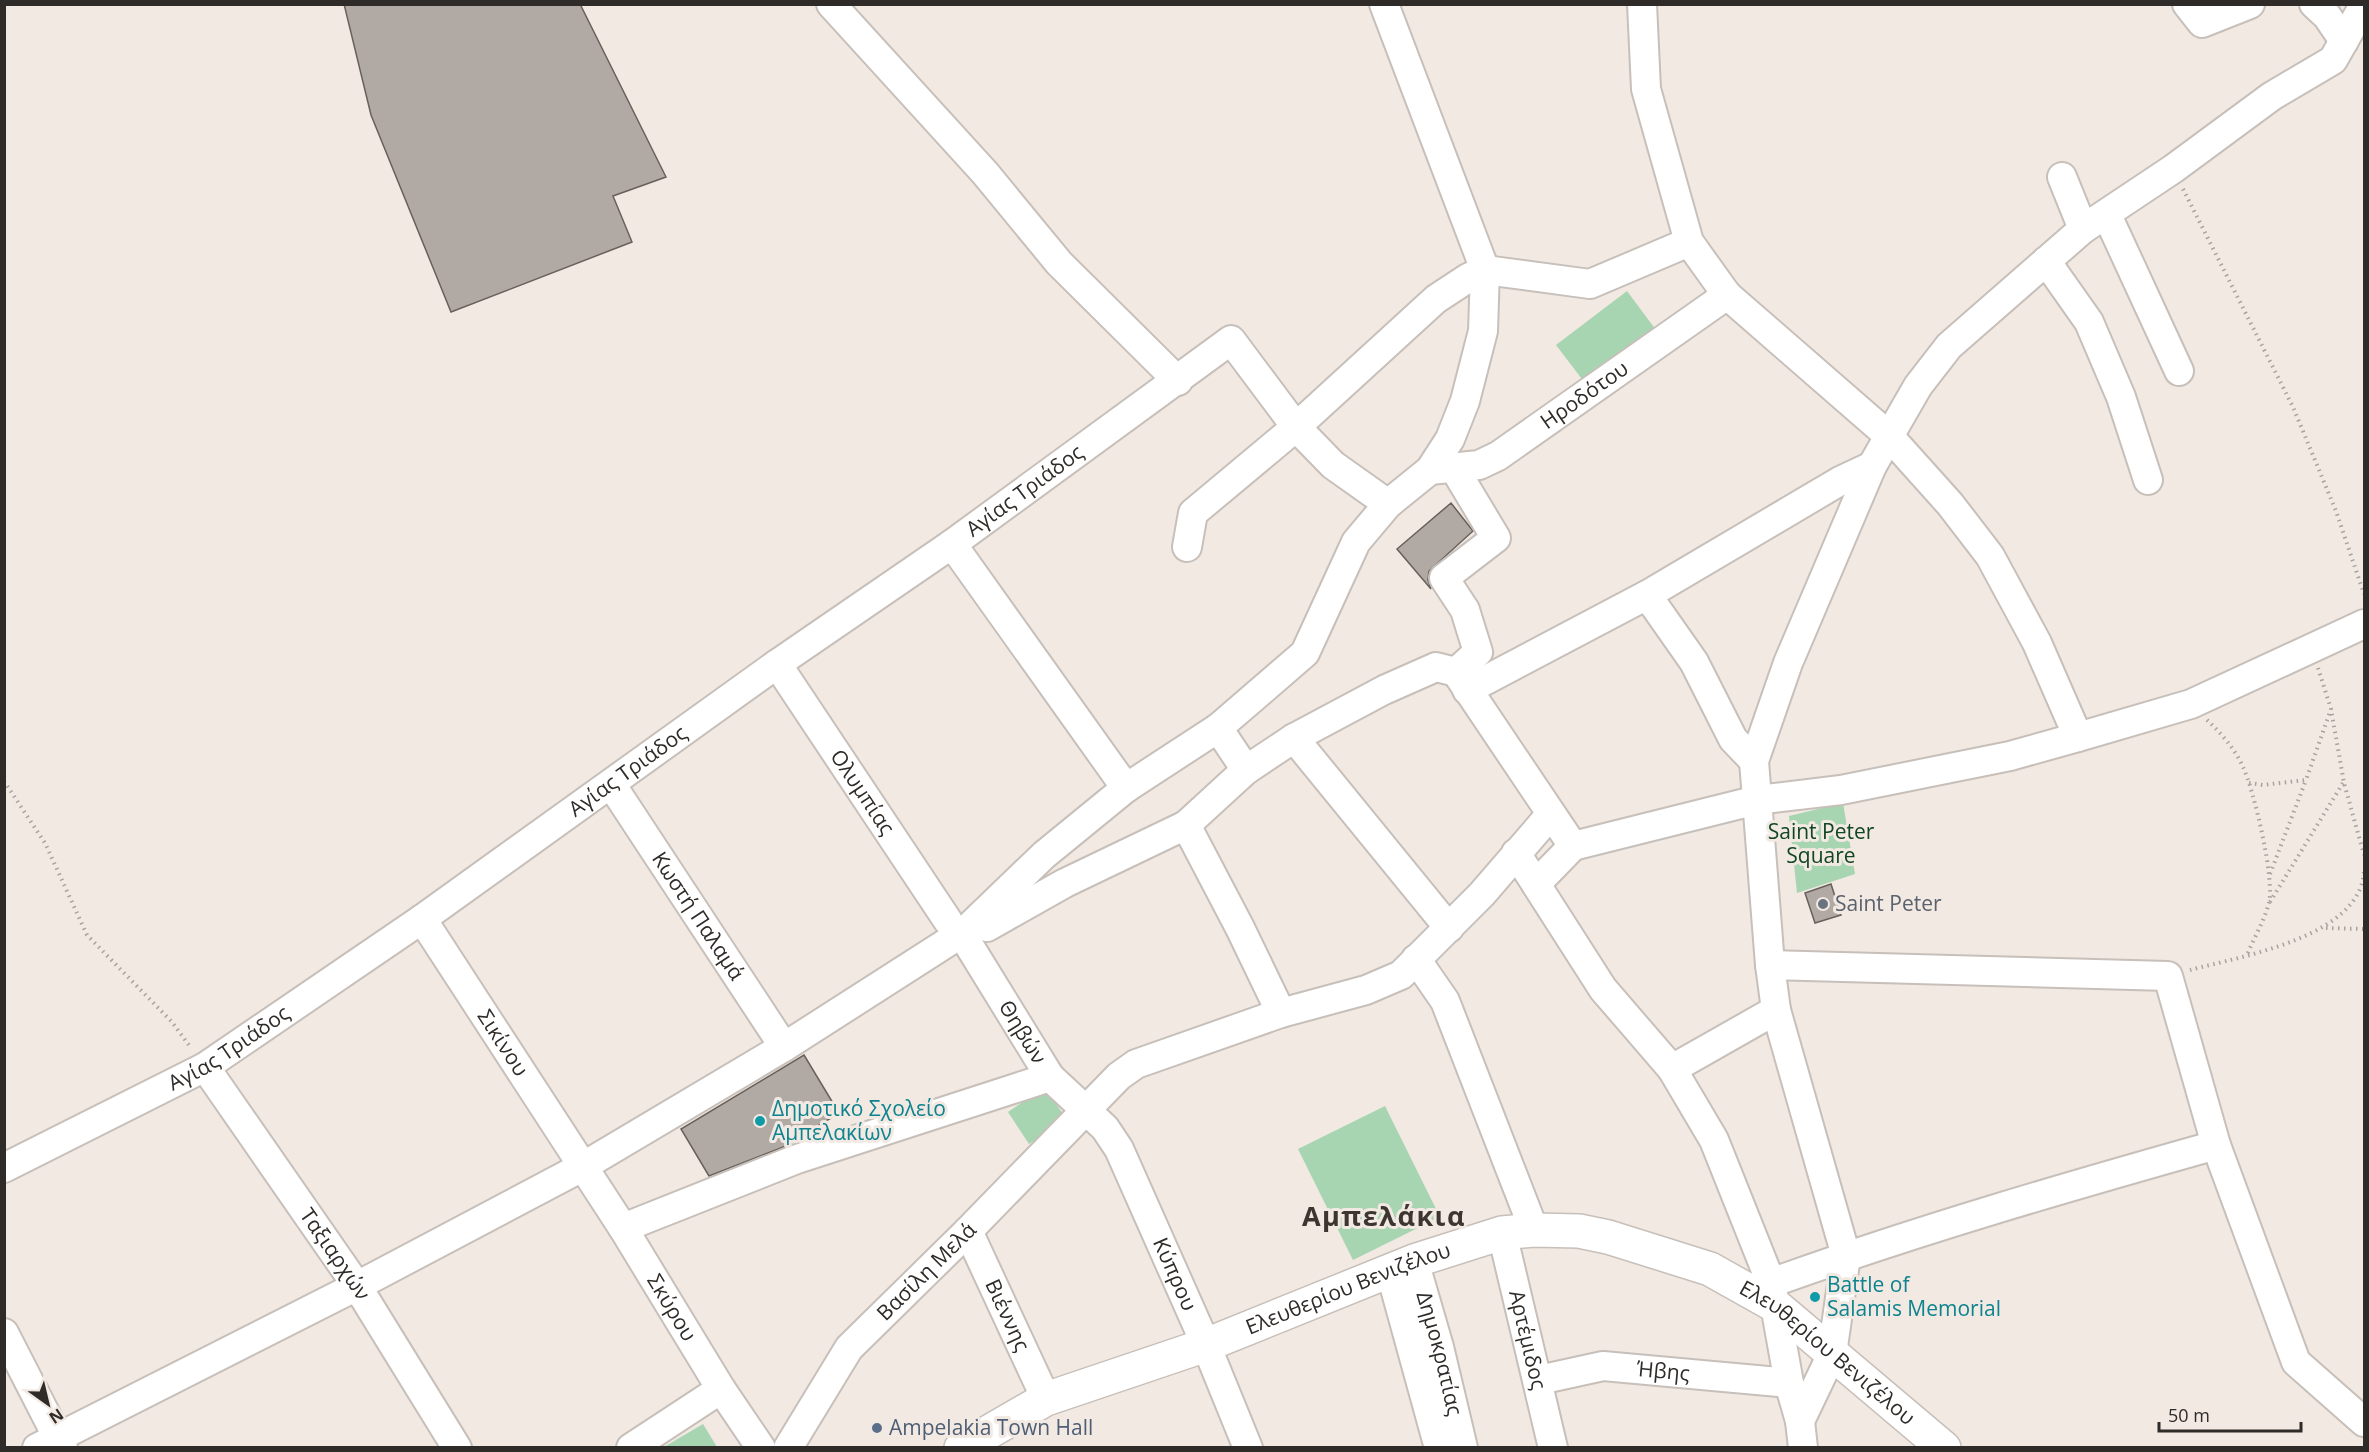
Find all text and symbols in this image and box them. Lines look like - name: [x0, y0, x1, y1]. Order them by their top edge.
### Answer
- street label: Ηροδότου: [1534, 354, 1633, 435]
- street label: Αγίας Τριάδος: [960, 438, 1089, 542]
- street label: Αγίας Τριάδος: [563, 718, 692, 822]
- street label: Ολυμπίας: [825, 743, 902, 840]
- park label: Saint Peter Square: [1768, 817, 1875, 869]
- street label: Κωστή Παλαμά: [646, 846, 751, 985]
- place label: Saint Peter: [1835, 889, 1942, 917]
- marker: Saint Peter: [1816, 897, 1830, 911]
- street label: Θηβών: [993, 994, 1054, 1069]
- street label: Αγίας Τριάδος: [163, 998, 295, 1096]
- street label: Σικίνου: [472, 1004, 535, 1081]
- place label: Δημοτικό Σχολείο Αμπελακίων: [772, 1094, 946, 1146]
- marker: Δημοτικό Σχολείο Αμπελακίων: [753, 1114, 767, 1128]
- district label: Αμπελάκια: [1302, 1197, 1466, 1234]
- street label: Ταξιαρχών: [294, 1202, 377, 1305]
- street label: Βασίλη Μελά: [870, 1216, 982, 1326]
- street label: Κύπρου: [1147, 1233, 1204, 1315]
- street label: Ελευθερίου Βενιζέλου: [1241, 1235, 1454, 1341]
- street label: Σκύρου: [641, 1268, 704, 1346]
- place label: Battle of Salamis Memorial: [1827, 1270, 2001, 1322]
- street label: Ελευθερίου Βενιζέλου: [1735, 1273, 1922, 1431]
- street label: Βιέννης: [979, 1274, 1037, 1356]
- street label: Αρτέμιδος: [1503, 1287, 1554, 1392]
- street label: Δημοκρατίας: [1411, 1288, 1470, 1418]
- marker: Battle of Salamis Memorial: [1808, 1290, 1822, 1304]
- street label: Ήβης: [1634, 1354, 1691, 1387]
- north arrow: [18, 1374, 78, 1434]
- scale bar: [2159, 1395, 2302, 1433]
- text: 50 m: [2168, 1403, 2210, 1427]
- text: N: [45, 1404, 68, 1429]
- place label: Ampelakia Town Hall: [889, 1413, 1093, 1441]
- marker: Ampelakia Town Hall: [870, 1421, 884, 1435]

